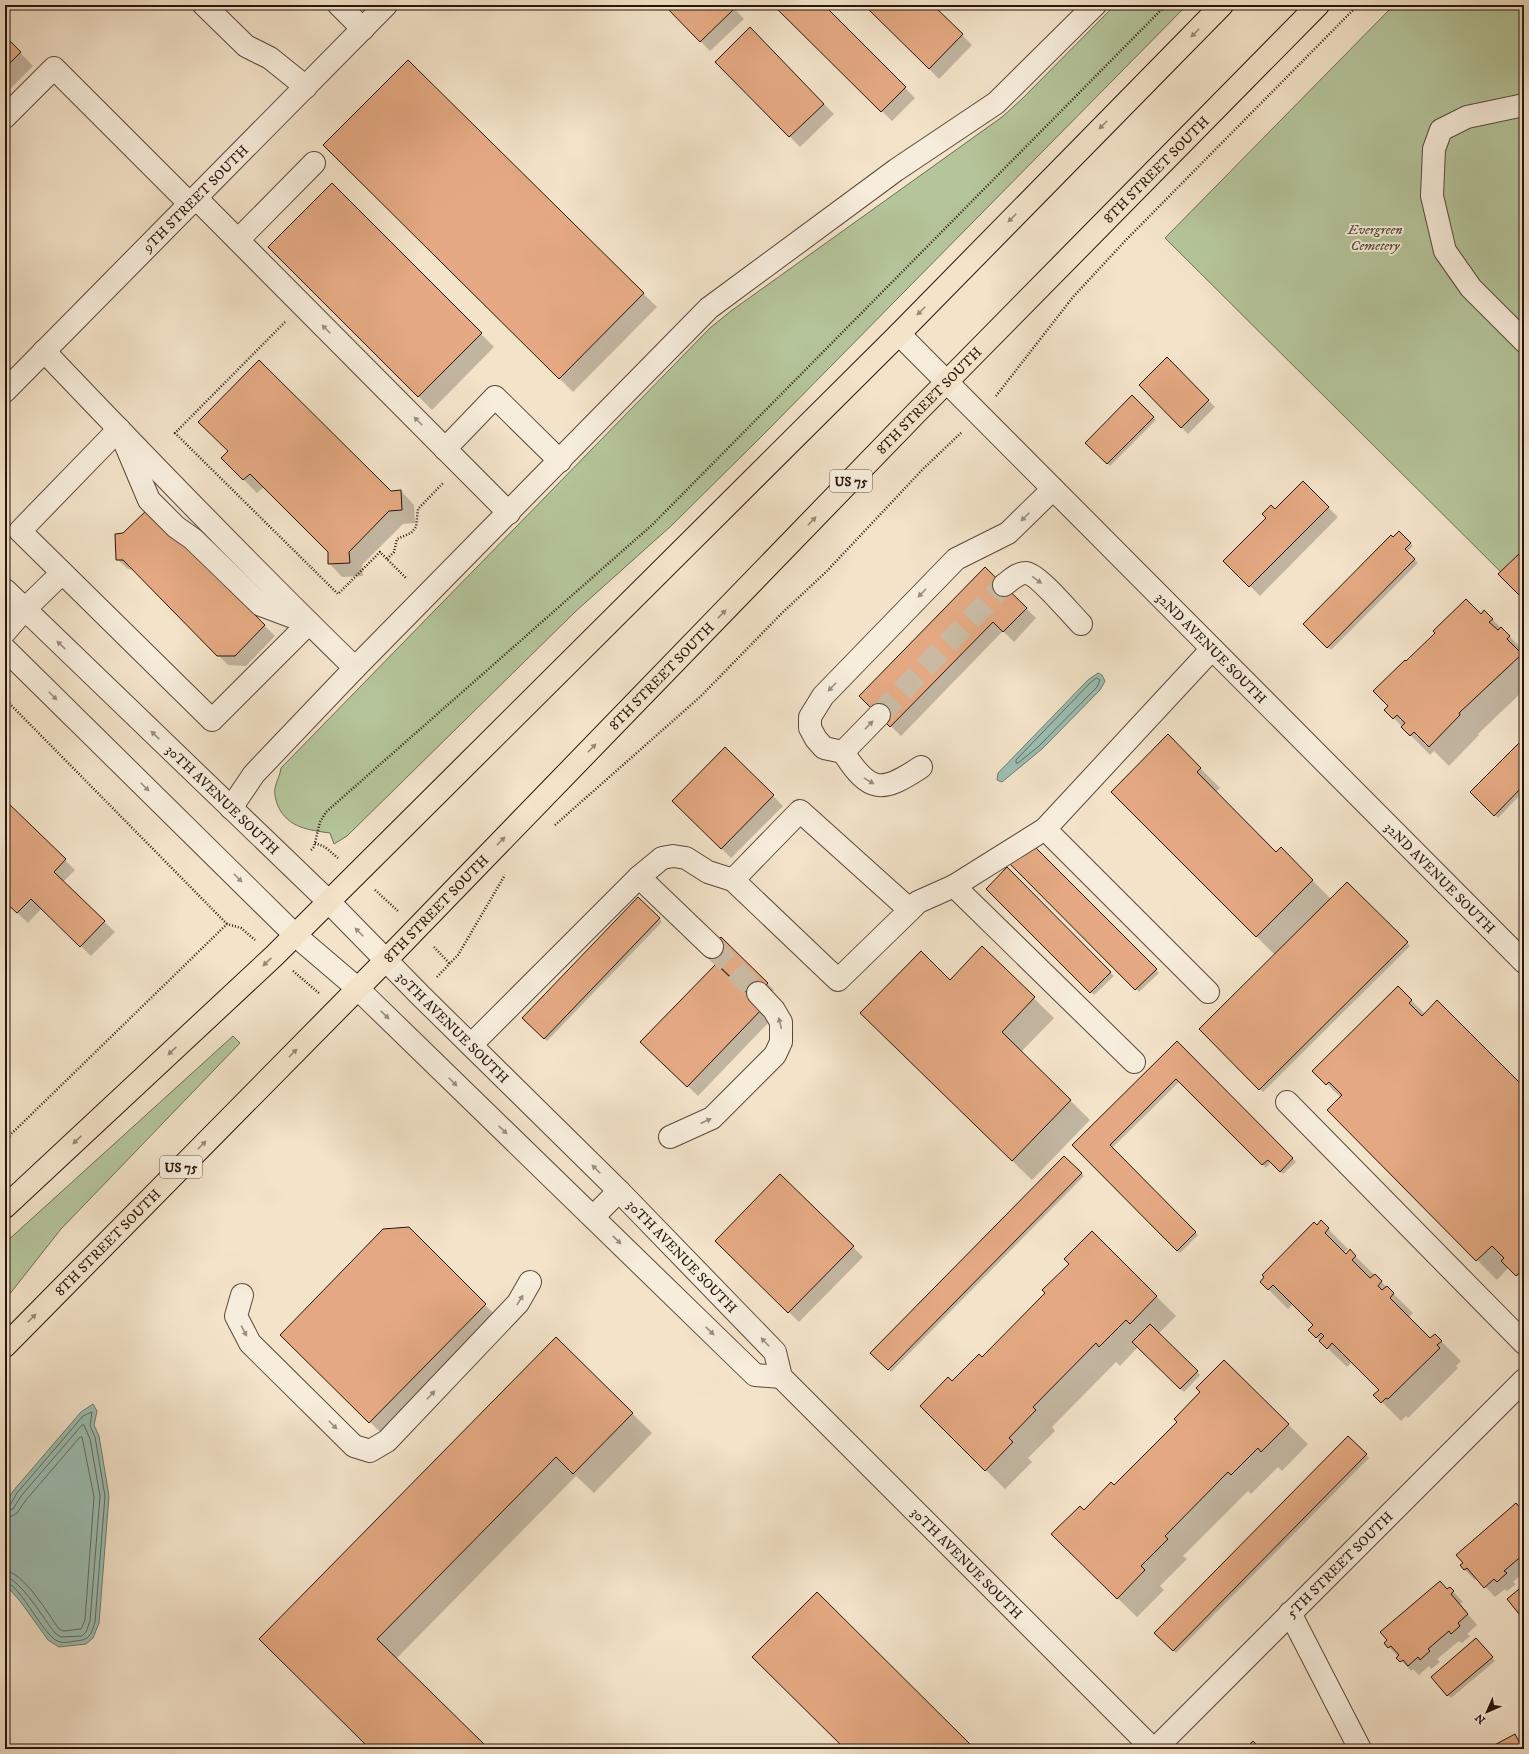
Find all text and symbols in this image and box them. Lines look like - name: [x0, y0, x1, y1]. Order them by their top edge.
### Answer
- one-way arrow: [1190, 28, 1199, 38]
- street label: 8TH STREET SOUTH: [1100, 112, 1214, 228]
- one-way arrow: [1098, 120, 1108, 130]
- street label: 9TH STREET SOUTH: [139, 141, 253, 257]
- one-way arrow: [1007, 213, 1017, 223]
- park label: Evergreen Cemetery: [1347, 221, 1402, 255]
- one-way arrow: [916, 306, 926, 316]
- one-way arrow: [321, 324, 331, 334]
- street label: 8TH STREET SOUTH: [873, 343, 986, 459]
- one-way arrow: [413, 416, 422, 426]
- road number: US 75: [830, 470, 872, 492]
- one-way arrow: [1020, 512, 1030, 522]
- one-way arrow: [807, 516, 817, 526]
- one-way arrow: [1032, 576, 1043, 584]
- one-way arrow: [917, 588, 927, 598]
- street label: 32ND AVENUE SOUTH: [1151, 589, 1270, 708]
- one-way arrow: [717, 609, 726, 619]
- street label: 8TH STREET SOUTH: [606, 619, 719, 734]
- one-way arrow: [56, 640, 66, 650]
- one-way arrow: [827, 682, 837, 692]
- one-way arrow: [48, 691, 58, 701]
- one-way arrow: [864, 720, 874, 730]
- one-way arrow: [150, 730, 160, 739]
- street label: 30TH AVENUE SOUTH: [161, 741, 283, 859]
- one-way arrow: [587, 743, 597, 753]
- one-way arrow: [863, 777, 875, 784]
- one-way arrow: [140, 782, 150, 792]
- street label: 32ND AVENUE SOUTH: [1380, 819, 1499, 938]
- one-way arrow: [497, 836, 506, 846]
- street label: 8TH STREET SOUTH: [380, 851, 493, 967]
- one-way arrow: [233, 873, 243, 883]
- one-way arrow: [354, 927, 364, 937]
- one-way arrow: [262, 957, 272, 967]
- street label: 30TH AVENUE SOUTH: [392, 968, 512, 1088]
- one-way arrow: [380, 1010, 390, 1020]
- one-way arrow: [776, 1017, 782, 1029]
- one-way arrow: [167, 1046, 177, 1056]
- one-way arrow: [288, 1048, 298, 1058]
- one-way arrow: [448, 1077, 458, 1087]
- one-way arrow: [700, 1118, 711, 1124]
- one-way arrow: [498, 1125, 508, 1135]
- one-way arrow: [72, 1135, 82, 1145]
- one-way arrow: [197, 1140, 207, 1150]
- road number: US 75: [160, 1156, 202, 1178]
- one-way arrow: [591, 1164, 601, 1174]
- street label: 8TH STREET SOUTH: [51, 1185, 165, 1300]
- street label: 30TH AVENUE SOUTH: [622, 1196, 741, 1318]
- one-way arrow: [612, 1235, 622, 1245]
- one-way arrow: [516, 1294, 523, 1306]
- one-way arrow: [27, 1313, 37, 1323]
- one-way arrow: [240, 1325, 247, 1337]
- one-way arrow: [705, 1326, 715, 1336]
- one-way arrow: [760, 1337, 770, 1347]
- one-way arrow: [426, 1390, 436, 1400]
- one-way arrow: [328, 1420, 338, 1430]
- street label: 30TH AVENUE SOUTH: [906, 1504, 1026, 1624]
- street label: 5TH STREET SOUTH: [1283, 1508, 1398, 1622]
- north arrow: [1467, 1692, 1507, 1732]
- text: N: [1472, 1710, 1489, 1727]

